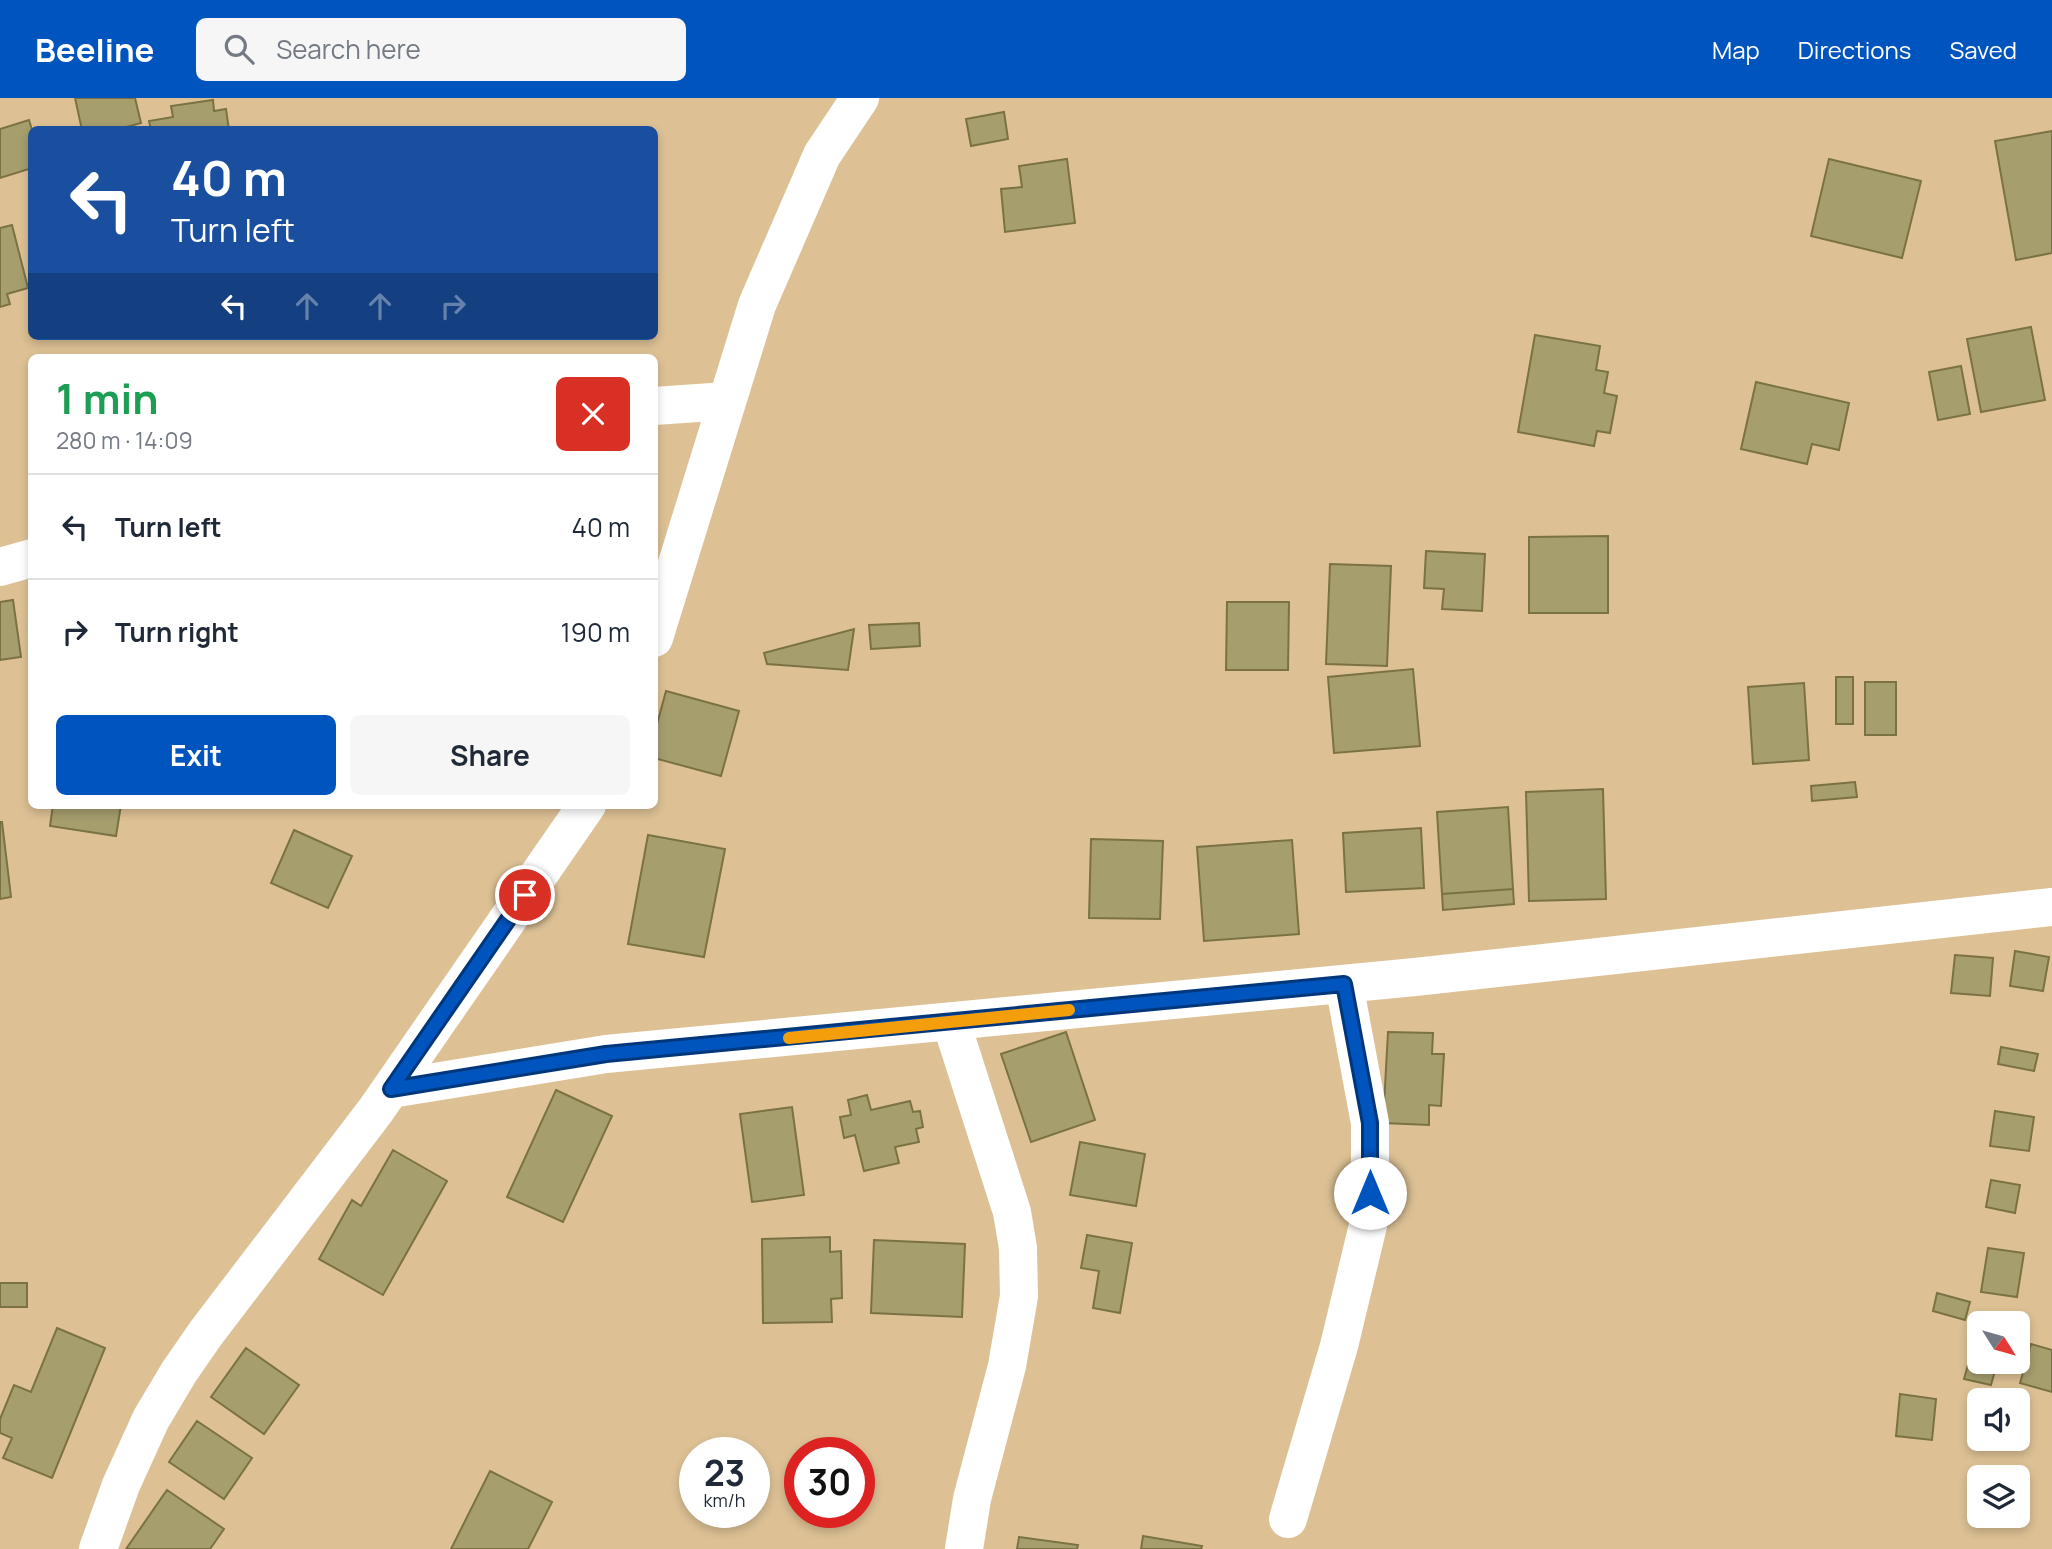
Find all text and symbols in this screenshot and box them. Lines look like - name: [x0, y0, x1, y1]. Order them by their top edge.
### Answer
- search box: [196, 18, 686, 81]
- text: Beeline: [35, 27, 154, 72]
- icon: search: [220, 30, 258, 68]
- text: Search here: [276, 31, 421, 67]
- text: Map: [1712, 33, 1760, 66]
- text: Directions: [1798, 33, 1911, 66]
- text: Saved: [1949, 33, 2017, 66]
- text: 40 m: [171, 144, 287, 211]
- icon: left: [56, 154, 147, 245]
- text: Turn left: [171, 208, 295, 252]
- icon: left: [215, 287, 253, 325]
- icon: ahead: [288, 287, 326, 325]
- icon: ahead: [361, 287, 399, 325]
- icon: right: [434, 287, 472, 325]
- text: 1 min: [56, 369, 159, 427]
- button: close: [556, 377, 630, 451]
- text: 280 m · 14:09: [56, 424, 193, 456]
- icon: left: [56, 508, 94, 546]
- text: Turn left: [115, 509, 222, 545]
- text: 40 m: [572, 509, 630, 545]
- icon: right: [56, 613, 94, 651]
- text: Turn right: [115, 614, 239, 650]
- text: 190 m: [561, 614, 630, 650]
- button: Exit: [56, 715, 336, 795]
- button: Share: [350, 715, 630, 795]
- pin: [495, 865, 555, 925]
- icon: arrive: [506, 876, 544, 914]
- position arrow: [1333, 1156, 1407, 1230]
- north arrow: [1967, 1311, 2030, 1374]
- map controls: [1967, 1311, 2030, 1528]
- button: sound: [1967, 1388, 2030, 1451]
- speed limit sign: 30: [784, 1437, 875, 1528]
- text: 23: [704, 1449, 745, 1497]
- button: layers: [1967, 1465, 2030, 1528]
- text: km/h: [704, 1488, 745, 1512]

